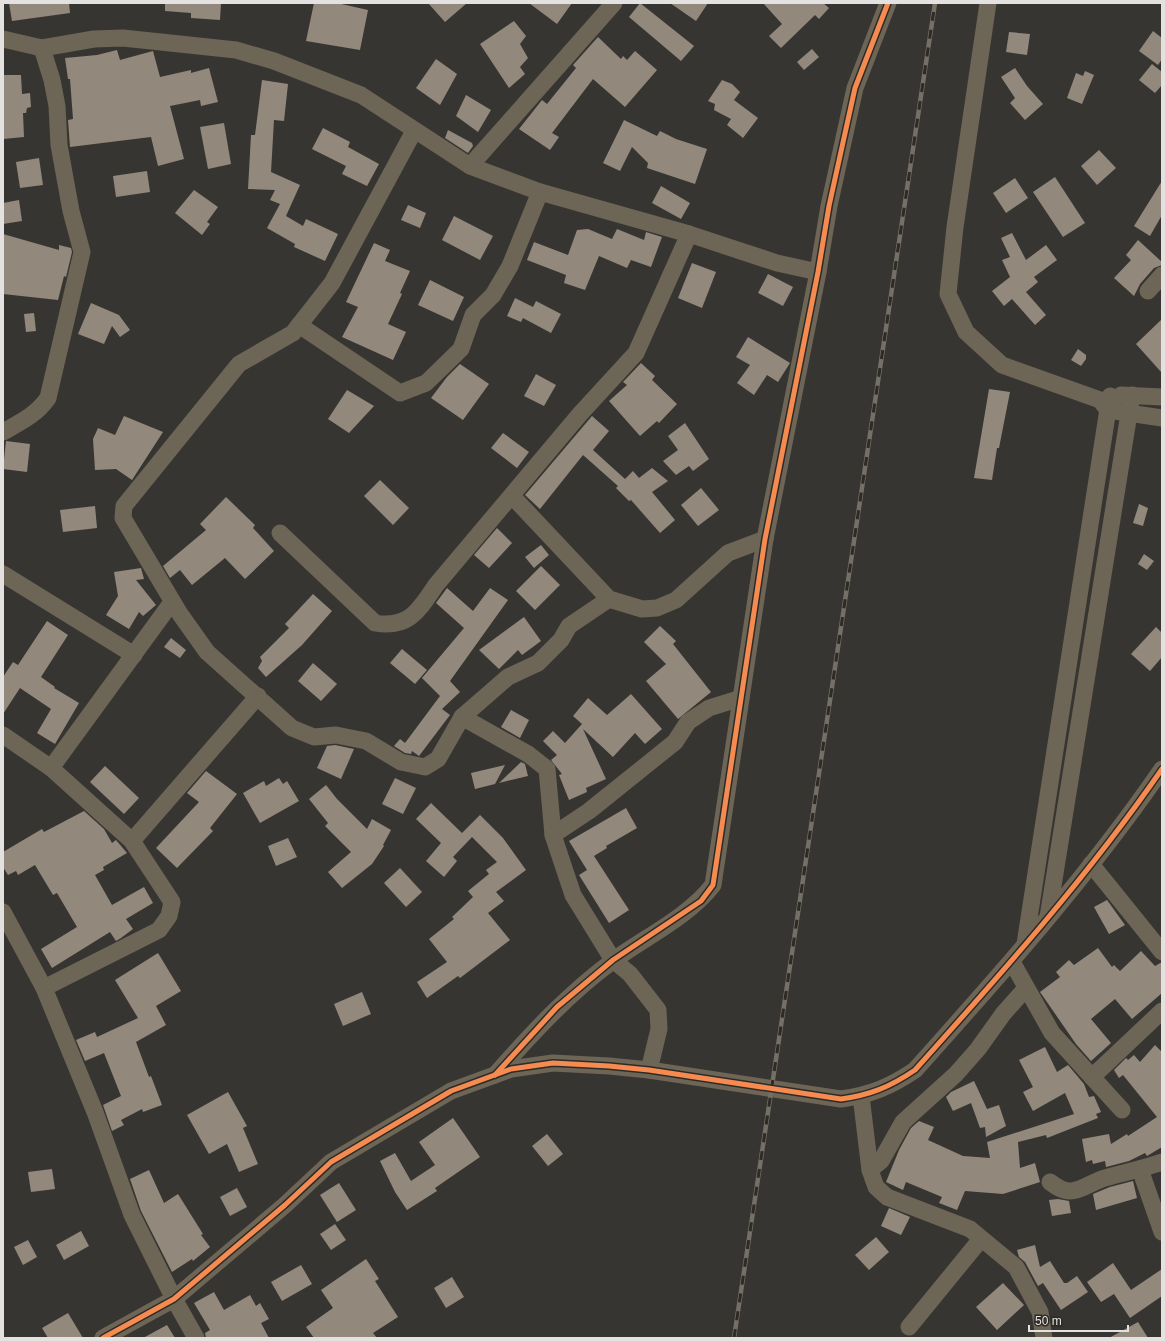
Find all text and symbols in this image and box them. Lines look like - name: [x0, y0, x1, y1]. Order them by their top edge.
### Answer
- scale bar: [1029, 1307, 1128, 1333]
- text: 50 m: [1035, 1314, 1062, 1328]

